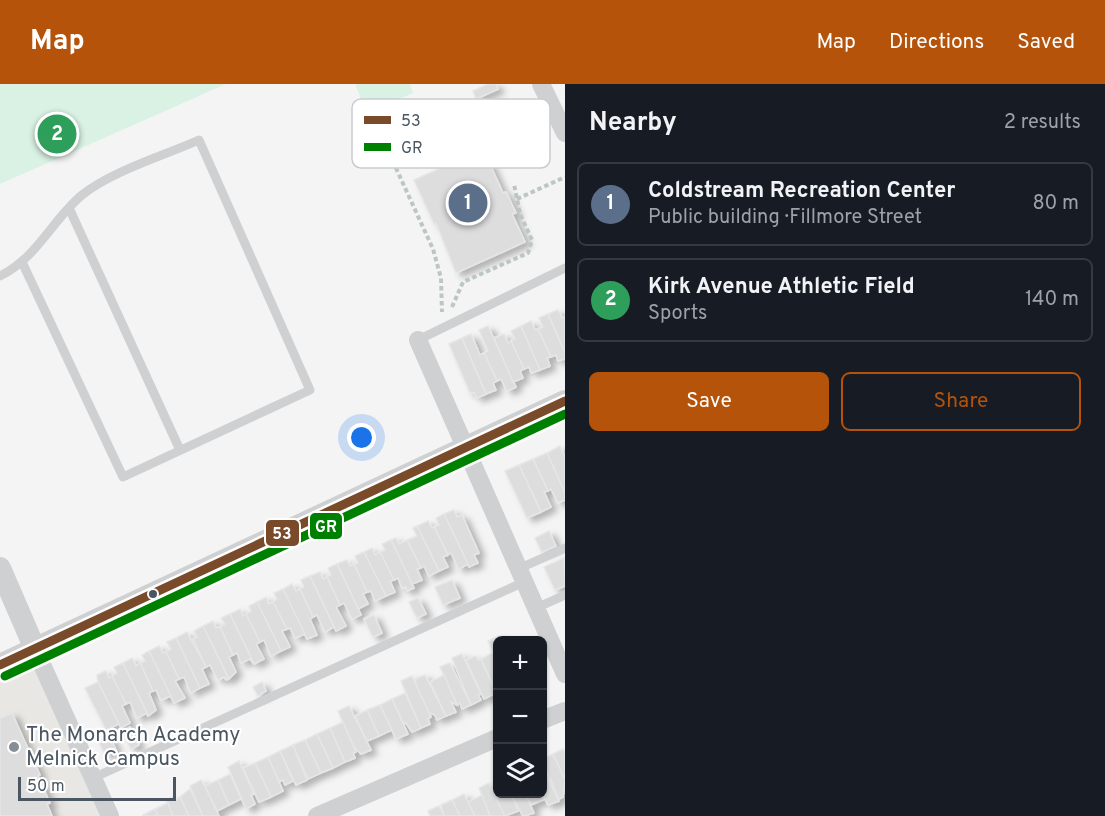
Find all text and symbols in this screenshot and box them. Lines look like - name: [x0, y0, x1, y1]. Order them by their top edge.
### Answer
- text: Map: [30, 24, 85, 60]
- text: Map: [816, 29, 856, 56]
- text: Directions: [889, 29, 984, 56]
- text: Saved: [1017, 29, 1075, 56]
- legend: [352, 99, 550, 168]
- text: Nearby: [589, 107, 677, 140]
- text: 2 results: [1004, 110, 1081, 136]
- pin: 2: [38, 112, 76, 156]
- text: 53: [401, 112, 421, 132]
- text: GR: [401, 139, 423, 159]
- text: Coldstream Recreation Center: [648, 178, 956, 205]
- pin: 1: [448, 180, 488, 226]
- text: 1: [607, 191, 615, 217]
- text: 80 m: [1033, 191, 1079, 217]
- text: Public building · Fillmore Street: [648, 205, 922, 231]
- text: Kirk Avenue Athletic Field: [648, 274, 915, 301]
- text: 2: [604, 287, 617, 313]
- text: 140 m: [1025, 287, 1079, 313]
- text: Sports: [648, 301, 708, 327]
- button: Save: [589, 372, 829, 431]
- button: Share: [841, 372, 1081, 431]
- your location: [347, 423, 376, 452]
- line badge: GR: [309, 512, 343, 540]
- text: GR: [315, 518, 337, 538]
- line badge: 53: [265, 519, 300, 547]
- text: 53: [272, 525, 292, 545]
- unlabelled marker: [147, 588, 159, 600]
- map controls: [493, 636, 547, 798]
- button: +: [493, 636, 547, 690]
- button: −: [493, 690, 547, 744]
- place label: The Monarch Academy Melnick Campus: [26, 722, 240, 773]
- marker: The Monarch Academy Melnick Campus: [7, 740, 21, 754]
- button: layers: [493, 744, 547, 798]
- scale bar: [18, 774, 176, 802]
- text: 50 m: [27, 777, 65, 797]

